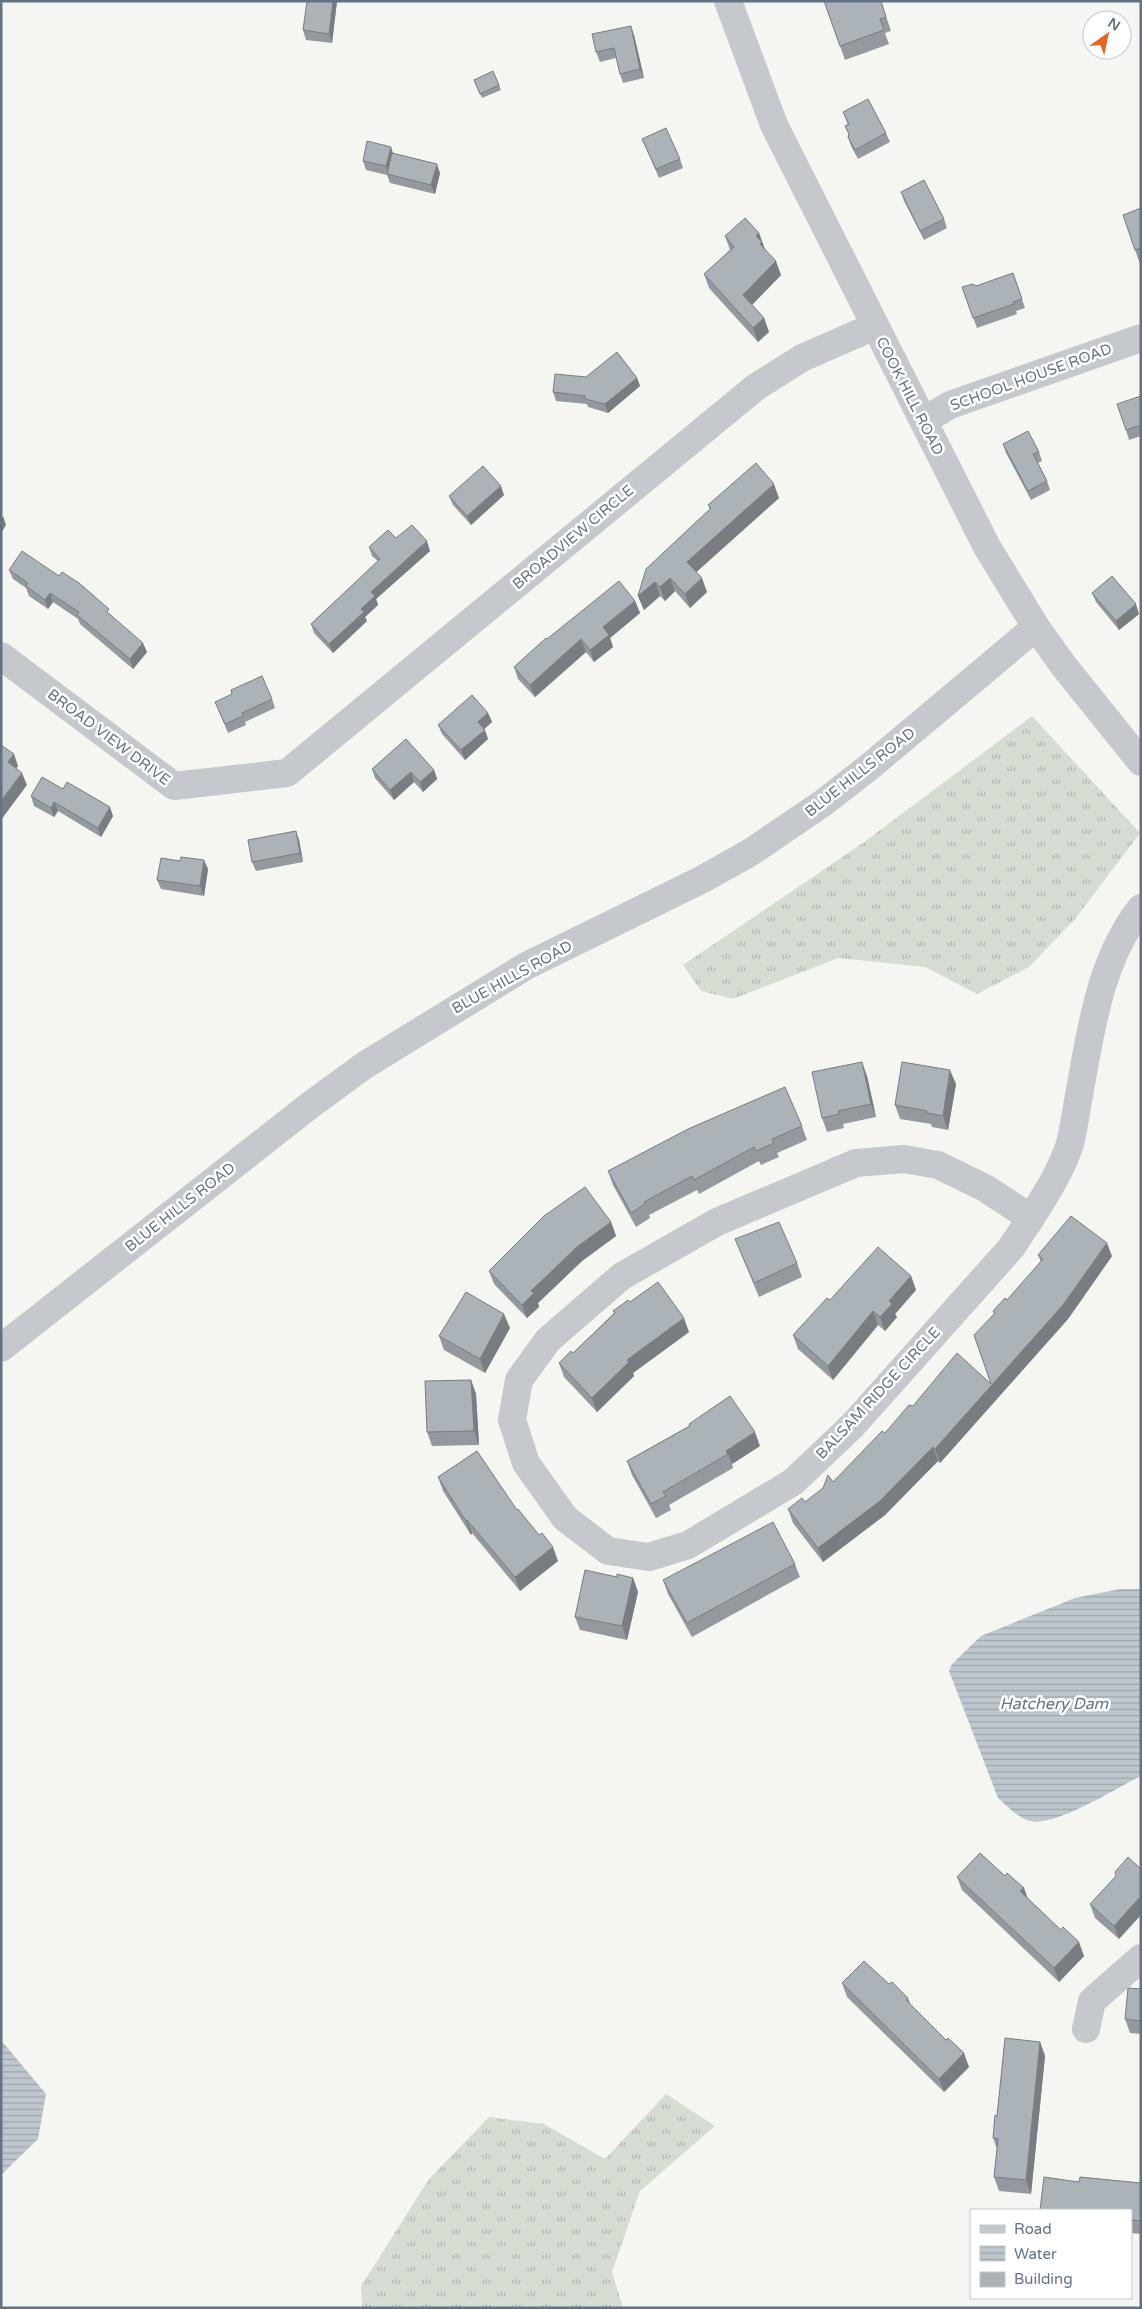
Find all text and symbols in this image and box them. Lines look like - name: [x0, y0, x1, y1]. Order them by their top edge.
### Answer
- north arrow: [1082, 10, 1132, 60]
- text: N: [1104, 14, 1123, 35]
- street label: COOK HILL ROAD: [872, 334, 948, 458]
- street label: SCHOOL HOUSE ROAD: [948, 339, 1114, 415]
- street label: BROADVIEW CIRCLE: [509, 481, 637, 593]
- street label: BROAD VIEW DRIVE: [44, 685, 174, 789]
- street label: BLUE HILLS ROAD: [801, 723, 919, 821]
- street label: BLUE HILLS ROAD: [449, 936, 575, 1018]
- street label: BLUE HILLS ROAD: [121, 1158, 239, 1256]
- street label: BALSAM RIDGE CIRCLE: [812, 1323, 944, 1463]
- water label: Hatchery Dam: [1000, 1694, 1109, 1714]
- legend: [970, 2209, 1132, 2299]
- text: Road: [1014, 2220, 1052, 2238]
- text: Water: [1014, 2245, 1057, 2263]
- text: Building: [1014, 2270, 1073, 2288]

